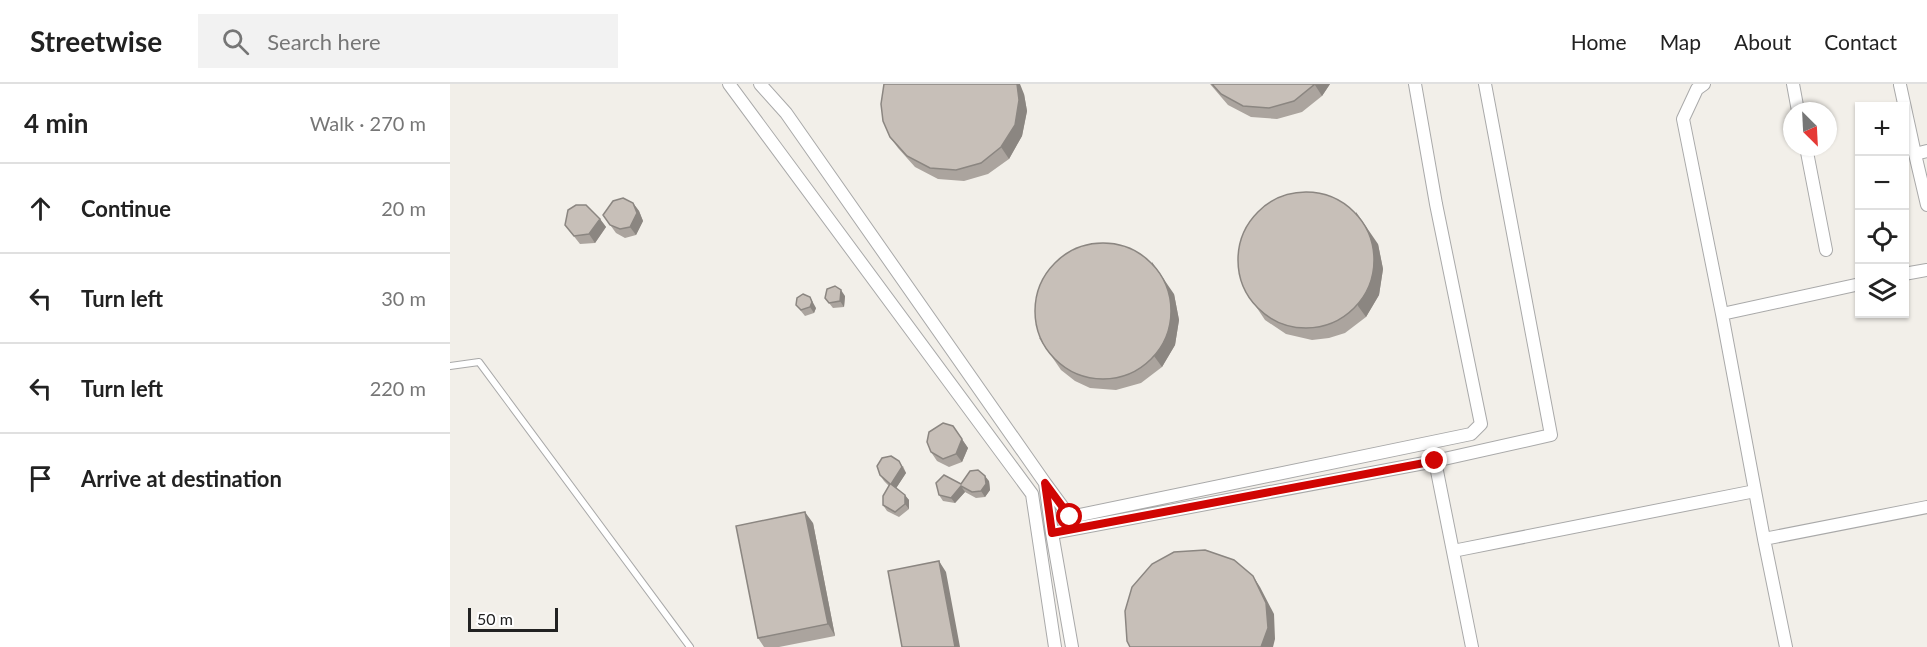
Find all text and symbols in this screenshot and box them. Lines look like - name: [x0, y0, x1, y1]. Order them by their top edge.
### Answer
- search box: [198, 14, 618, 68]
- text: Streetwise: [30, 24, 162, 58]
- icon: search: [219, 25, 252, 58]
- text: Search here: [267, 28, 381, 55]
- text: Home: [1571, 29, 1627, 54]
- text: Map: [1660, 29, 1701, 54]
- text: About: [1734, 29, 1791, 54]
- text: Contact: [1824, 29, 1897, 54]
- north arrow: [1783, 102, 1837, 156]
- map controls: [1855, 102, 1909, 318]
- button: +: [1855, 102, 1909, 156]
- text: 4 min: [24, 107, 88, 139]
- text: Walk · 270 m: [310, 111, 426, 135]
- button: −: [1855, 156, 1909, 210]
- icon: ahead: [24, 192, 57, 225]
- text: Continue: [81, 195, 171, 222]
- text: 20 m: [381, 196, 426, 220]
- button: locate: [1855, 210, 1909, 264]
- button: layers: [1855, 264, 1909, 318]
- icon: left: [24, 282, 57, 315]
- text: Turn left: [81, 285, 163, 312]
- text: 30 m: [381, 286, 426, 310]
- icon: left: [24, 372, 57, 405]
- text: Turn left: [81, 375, 163, 402]
- text: 220 m: [370, 376, 426, 400]
- route end: [1421, 447, 1447, 473]
- icon: arrive: [24, 462, 57, 495]
- text: Arrive at destination: [81, 465, 282, 492]
- route start: [1056, 503, 1082, 529]
- scale bar: [468, 605, 558, 632]
- text: 50 m: [477, 609, 513, 628]

